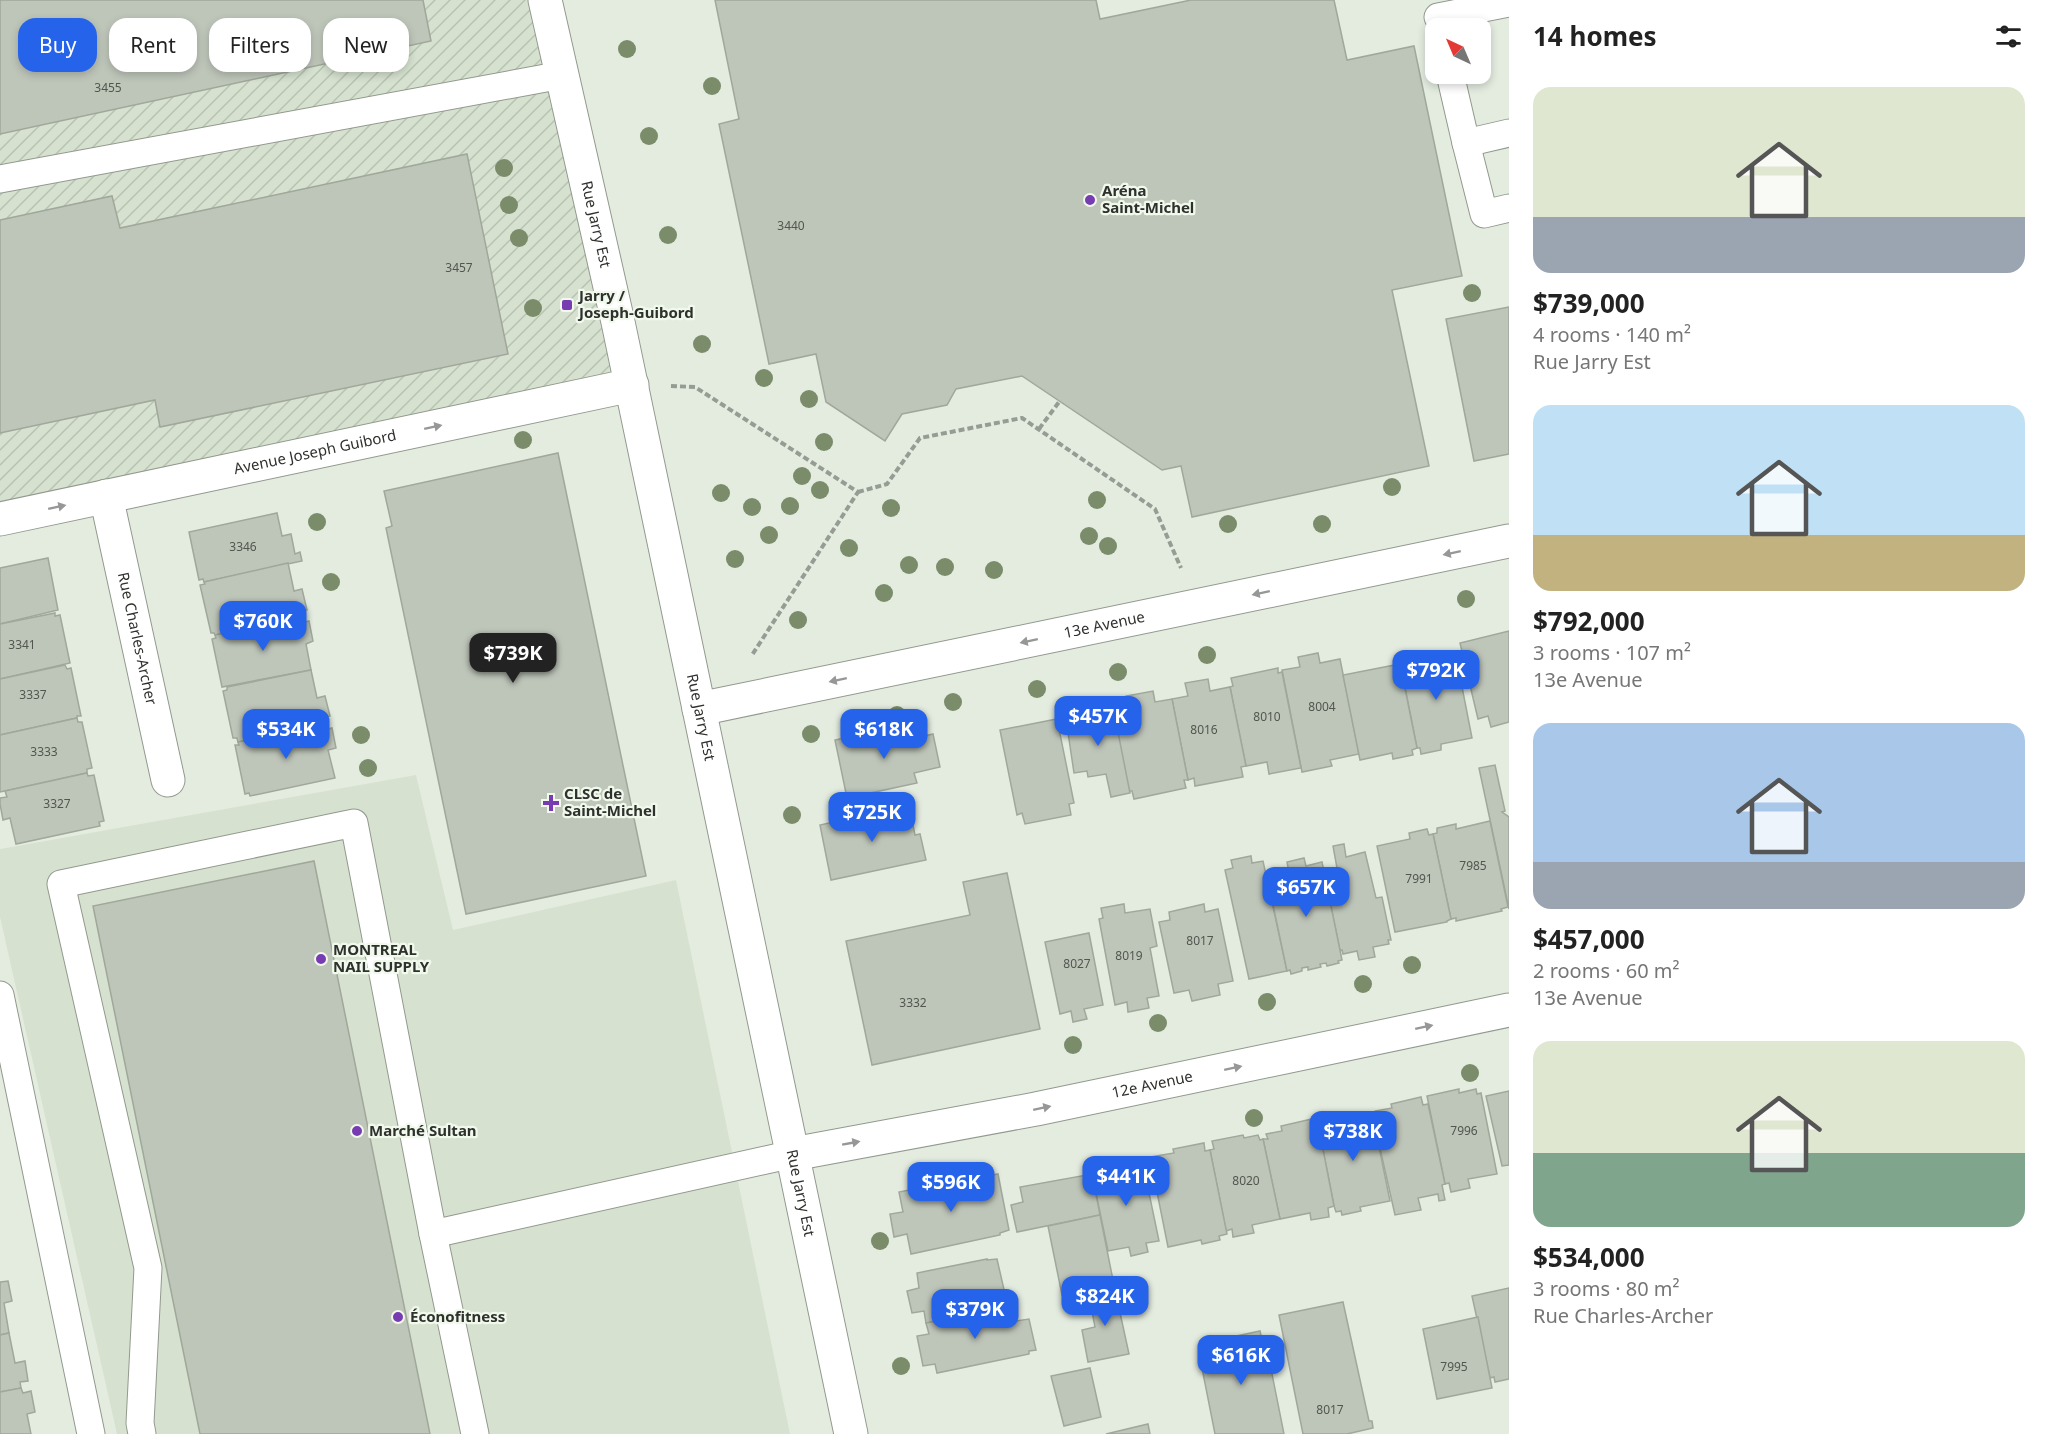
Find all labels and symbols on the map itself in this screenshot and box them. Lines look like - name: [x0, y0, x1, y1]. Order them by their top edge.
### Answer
- north arrow: [1425, 18, 1491, 84]
- house number: 3455: [94, 79, 122, 96]
- street label: Rue Jarry Est: [577, 179, 616, 270]
- place label: Aréna Saint-Michel: [1102, 180, 1194, 217]
- marker: Aréna Saint-Michel: [1083, 193, 1097, 207]
- house number: 3440: [777, 217, 805, 234]
- house number: 3457: [445, 259, 473, 276]
- place label: Jarry / Joseph-Guibord: [577, 285, 694, 322]
- marker: Jarry / Joseph-Guibord: [560, 298, 574, 312]
- one-way arrow: [424, 422, 443, 431]
- street label: Avenue Joseph Guibord: [232, 424, 398, 478]
- one-way arrow: [48, 501, 66, 511]
- house number: 3346: [229, 538, 257, 555]
- one-way arrow: [1442, 549, 1461, 558]
- street label: Rue Charles-Archer: [114, 570, 162, 707]
- one-way arrow: [1251, 589, 1270, 598]
- pin: $760K: [221, 601, 305, 652]
- street label: 13e Avenue: [1062, 606, 1146, 642]
- pin: $739K: [471, 633, 555, 684]
- house number: 3341: [8, 636, 36, 653]
- one-way arrow: [1019, 637, 1038, 646]
- pin: $792K: [1394, 650, 1478, 701]
- street label: Rue Jarry Est: [683, 672, 721, 763]
- one-way arrow: [828, 676, 847, 686]
- house number: 3337: [19, 686, 47, 703]
- pin: $457K: [1056, 696, 1140, 747]
- house number: 8004: [1308, 698, 1336, 715]
- house number: 8010: [1253, 708, 1281, 725]
- pin: $534K: [244, 709, 328, 760]
- pin: $618K: [842, 709, 926, 760]
- house number: 8016: [1190, 721, 1218, 738]
- house number: 3333: [30, 743, 58, 760]
- place label: CLSC de Saint-Michel: [564, 783, 656, 820]
- pin: $725K: [830, 792, 914, 843]
- marker: CLSC de Saint-Michel: [542, 794, 560, 812]
- house number: 3327: [43, 795, 71, 812]
- house number: 7985: [1459, 857, 1487, 874]
- pin: $657K: [1264, 867, 1348, 918]
- house number: 7991: [1405, 870, 1433, 887]
- house number: 8017: [1186, 932, 1214, 949]
- place label: MONTREAL NAIL SUPPLY: [333, 939, 430, 976]
- house number: 8019: [1115, 947, 1143, 964]
- marker: MONTREAL NAIL SUPPLY: [314, 952, 328, 966]
- house number: 8027: [1063, 955, 1091, 972]
- house number: 3332: [899, 994, 927, 1011]
- one-way arrow: [1415, 1022, 1433, 1032]
- one-way arrow: [1224, 1062, 1242, 1072]
- street label: 12e Avenue: [1110, 1065, 1194, 1102]
- one-way arrow: [1033, 1103, 1052, 1112]
- pin: $738K: [1311, 1111, 1395, 1162]
- place label: Marché Sultan: [369, 1120, 477, 1140]
- house number: 7996: [1450, 1122, 1478, 1139]
- marker: Marché Sultan: [350, 1124, 364, 1138]
- one-way arrow: [841, 1138, 860, 1147]
- street label: Rue Jarry Est: [783, 1147, 820, 1239]
- pin: $441K: [1084, 1156, 1168, 1207]
- pin: $596K: [909, 1162, 993, 1213]
- house number: 8020: [1232, 1172, 1260, 1189]
- pin: $824K: [1063, 1276, 1147, 1327]
- pin: $379K: [933, 1289, 1017, 1340]
- place label: Éconofitness: [410, 1306, 505, 1326]
- marker: Éconofitness: [391, 1310, 405, 1324]
- pin: $616K: [1199, 1335, 1283, 1386]
- house number: 7995: [1440, 1358, 1468, 1375]
- house number: 8017: [1316, 1401, 1344, 1418]

